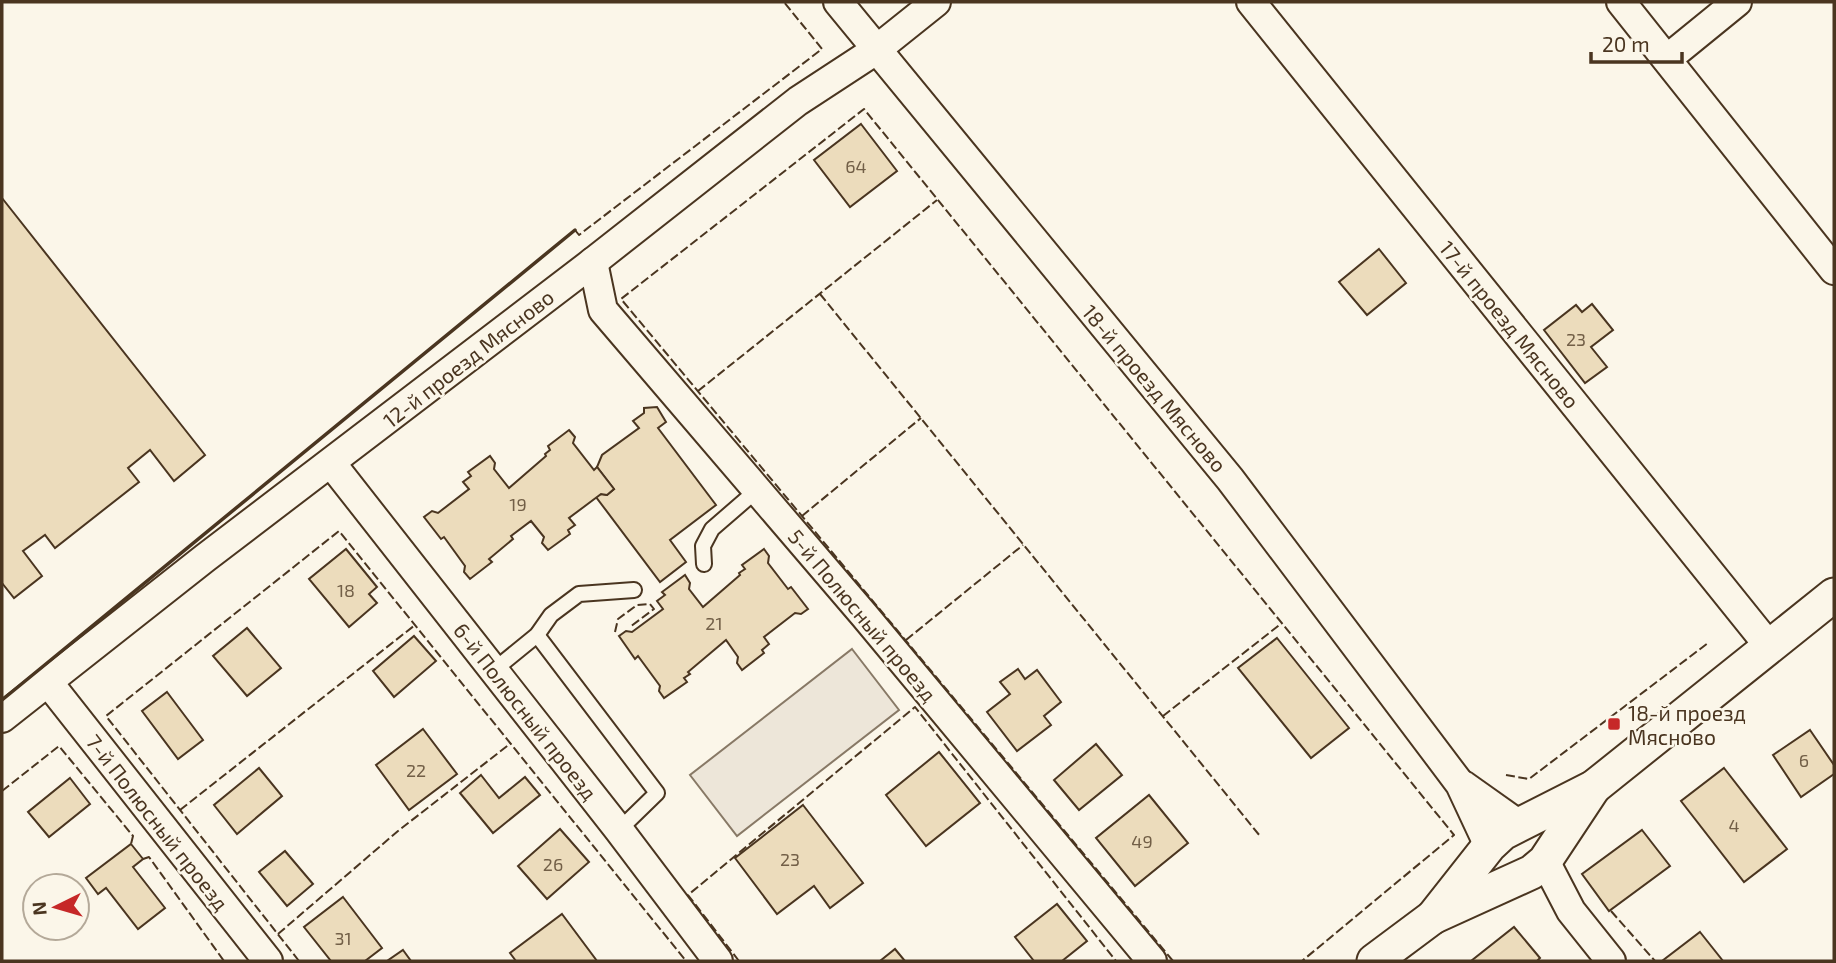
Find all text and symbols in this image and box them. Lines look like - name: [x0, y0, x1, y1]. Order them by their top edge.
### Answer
- scale bar: [1591, 21, 1682, 65]
- text: 20 m: [1602, 31, 1650, 56]
- house number: 64: [845, 155, 867, 177]
- street label: 17-й проезд Мясново: [1435, 235, 1585, 413]
- street label: 12-й проезд Мясново: [378, 284, 558, 432]
- street label: 18-й проезд Мясново: [1078, 299, 1232, 477]
- house number: 23: [1566, 328, 1586, 350]
- house number: 19: [509, 493, 527, 515]
- street label: 5-й Полюсный проезд: [784, 524, 942, 706]
- house number: 18: [337, 579, 355, 601]
- house number: 21: [705, 612, 723, 634]
- street label: 6-й Полюсный проезд: [449, 617, 603, 805]
- place label: 18-й проезд Мясново: [1628, 700, 1746, 749]
- marker: 18-й проезд Мясново: [1606, 716, 1622, 732]
- street label: 7-й Полюсный проезд: [82, 729, 234, 915]
- house number: 6: [1799, 749, 1809, 771]
- house number: 22: [406, 759, 426, 781]
- house number: 4: [1728, 814, 1740, 836]
- house number: 49: [1131, 830, 1153, 852]
- house number: 23: [780, 848, 800, 870]
- house number: 26: [543, 853, 563, 875]
- north arrow: [21, 872, 91, 942]
- text: N: [27, 901, 51, 916]
- house number: 31: [334, 927, 352, 949]

